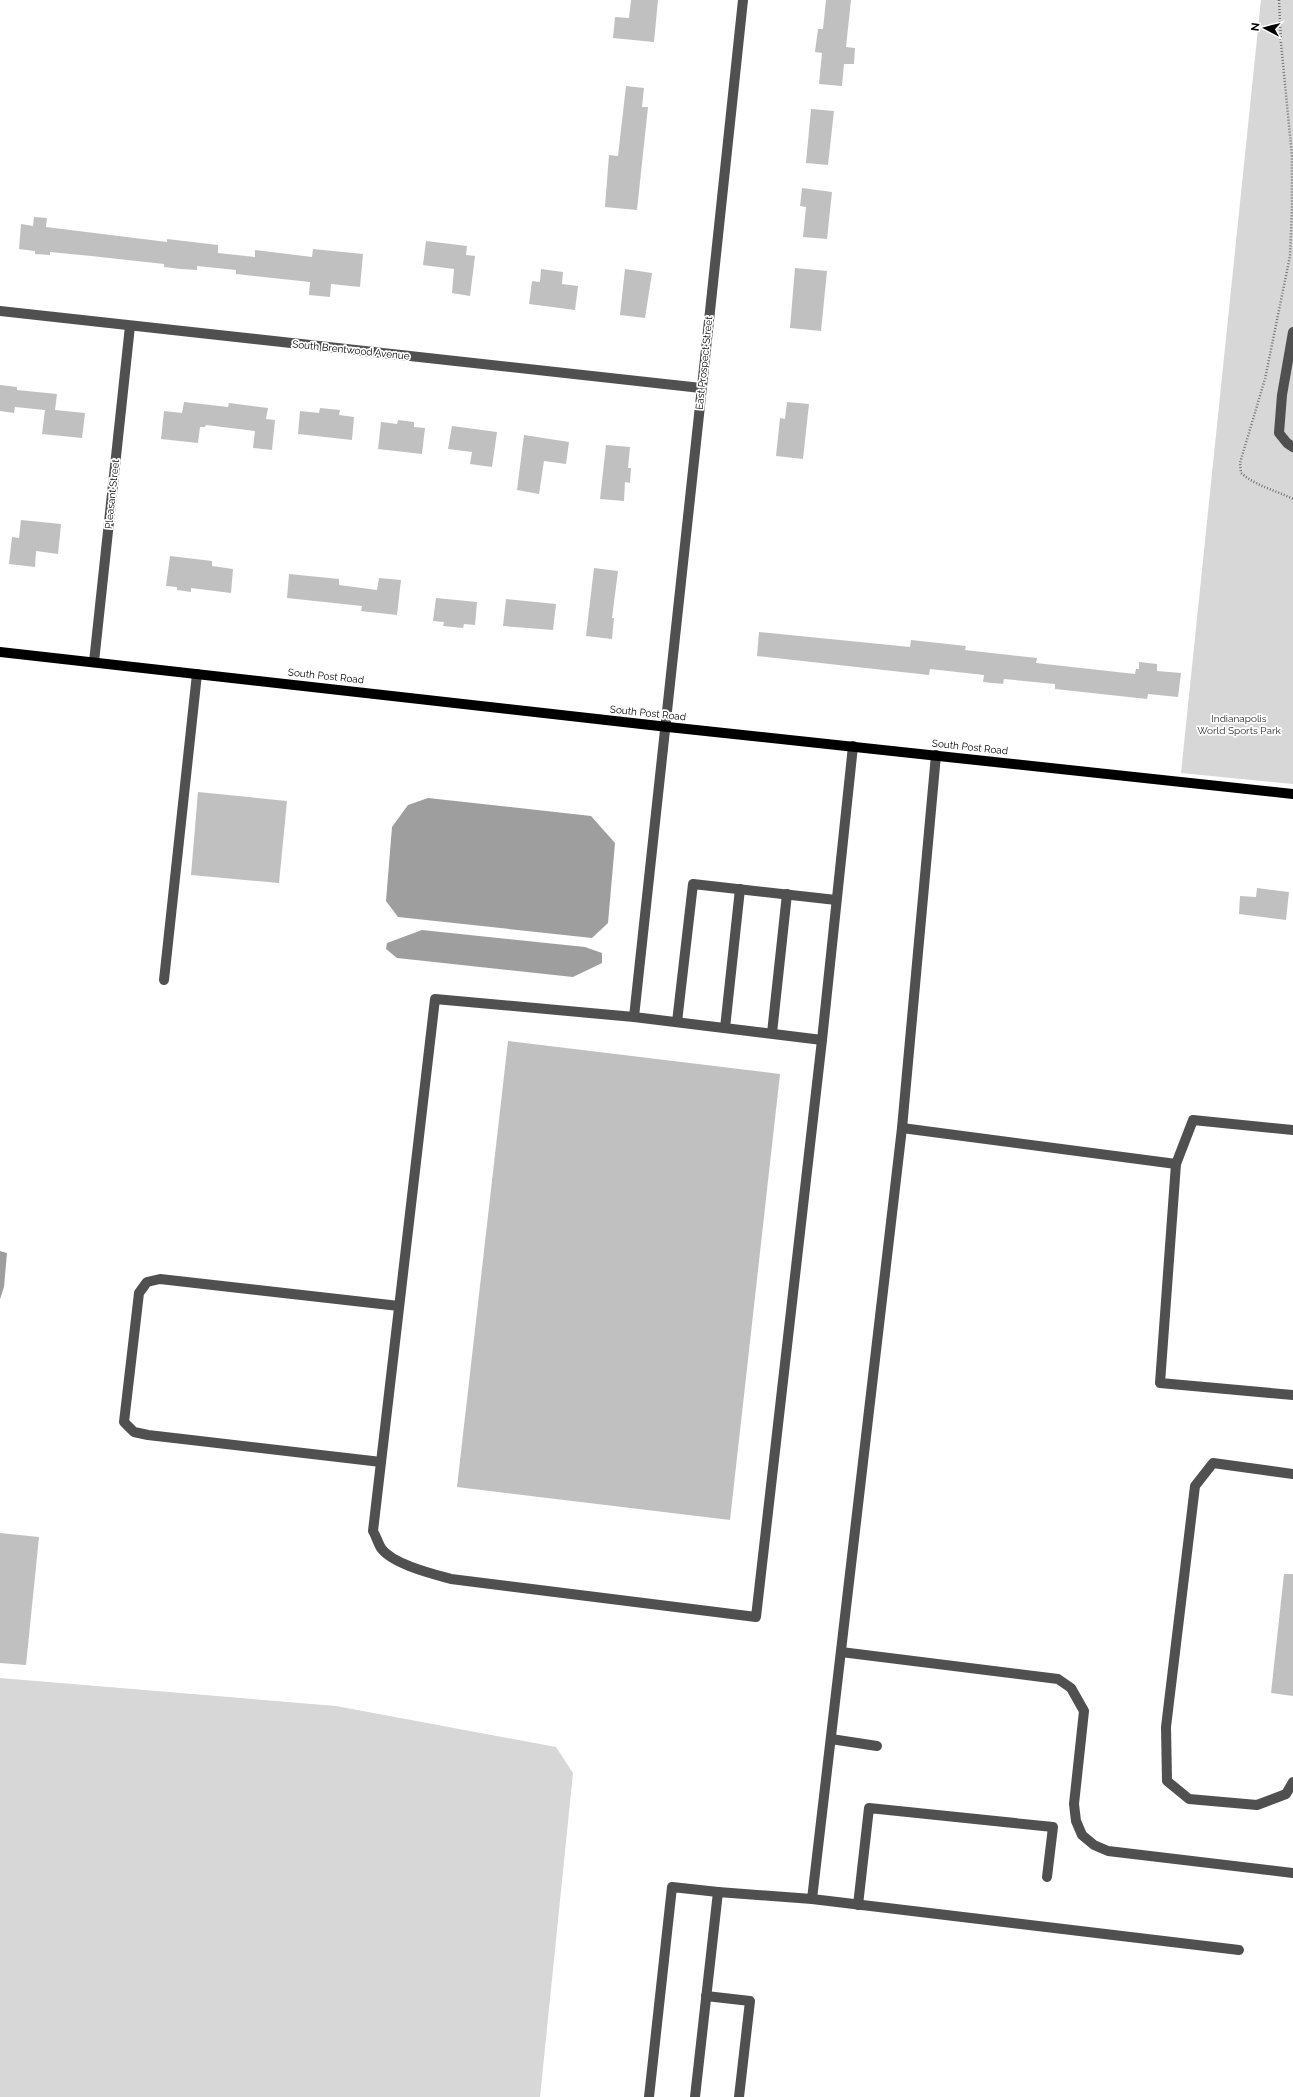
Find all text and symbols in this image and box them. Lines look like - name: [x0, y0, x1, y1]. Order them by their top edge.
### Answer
- north arrow: [1245, 8, 1285, 48]
- text: N: [1249, 22, 1263, 32]
- street label: East Prospect Street: [694, 315, 714, 410]
- street label: South Brentwood Avenue: [292, 338, 410, 362]
- street label: Pleasant Street: [103, 458, 121, 529]
- street label: South Post Road: [287, 667, 365, 685]
- street label: South Post Road: [609, 704, 687, 722]
- park label: Indianapolis World Sports Park: [1197, 713, 1281, 736]
- street label: South Post Road: [931, 738, 1009, 756]

